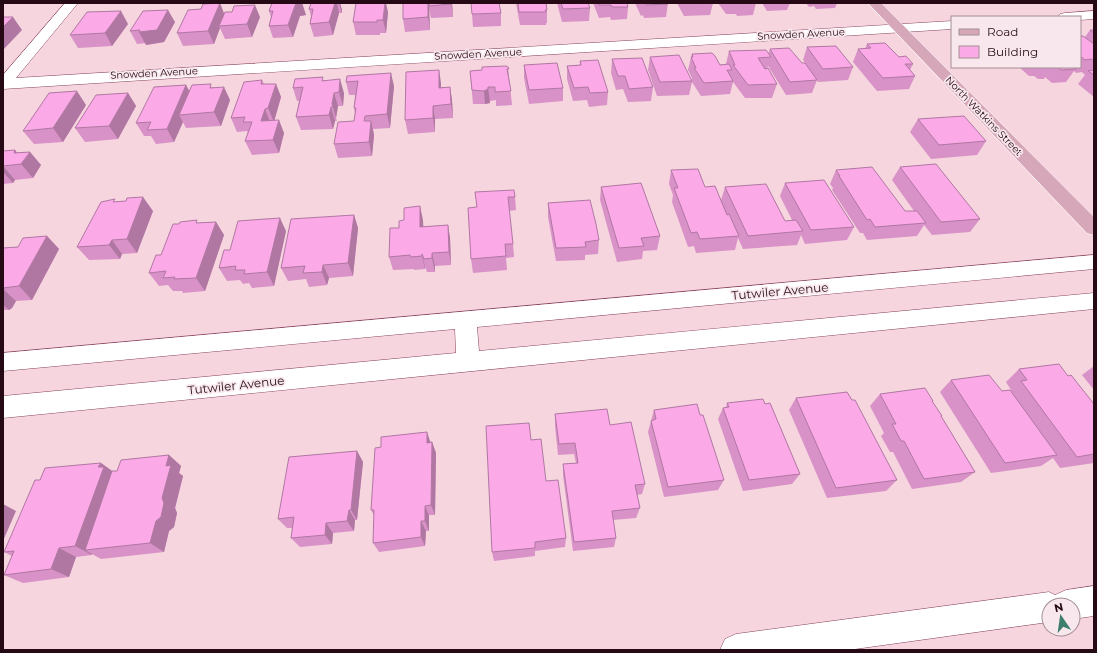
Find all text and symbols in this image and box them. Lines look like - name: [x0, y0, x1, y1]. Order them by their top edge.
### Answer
- legend: [951, 16, 1081, 68]
- text: Road: [987, 24, 1018, 39]
- street label: Snowden Avenue: [757, 25, 845, 43]
- text: Building: [987, 44, 1038, 59]
- street label: Snowden Avenue: [434, 45, 522, 63]
- street label: Snowden Avenue: [110, 64, 198, 82]
- street label: North Watkins Street: [943, 73, 1025, 159]
- street label: Tutwiler Avenue: [731, 279, 829, 303]
- street label: Tutwiler Avenue: [187, 372, 285, 398]
- north arrow: [1041, 597, 1081, 637]
- text: N: [1053, 599, 1065, 615]

